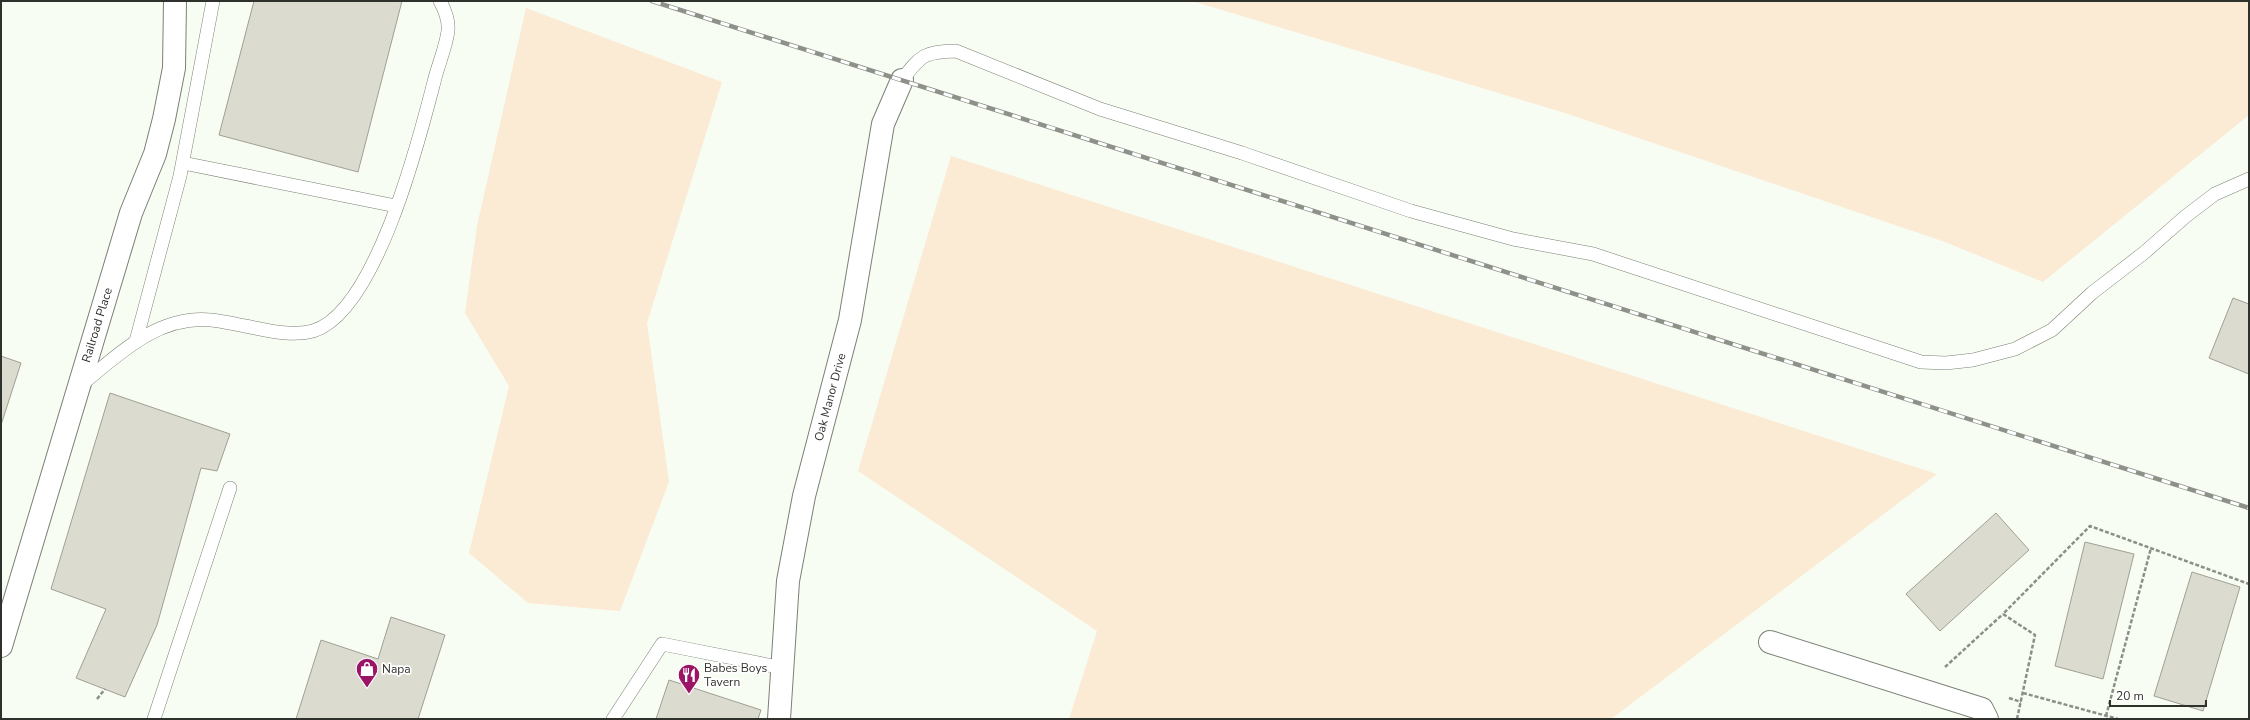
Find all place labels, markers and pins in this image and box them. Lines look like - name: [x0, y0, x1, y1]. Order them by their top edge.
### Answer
- shop icon: Napa: [354, 656, 380, 689]
- place label: Babes Boys Tavern: [704, 660, 767, 690]
- place label: Napa: [382, 661, 411, 677]
- restaurant icon: Babes Boys Tavern: [676, 662, 702, 695]

